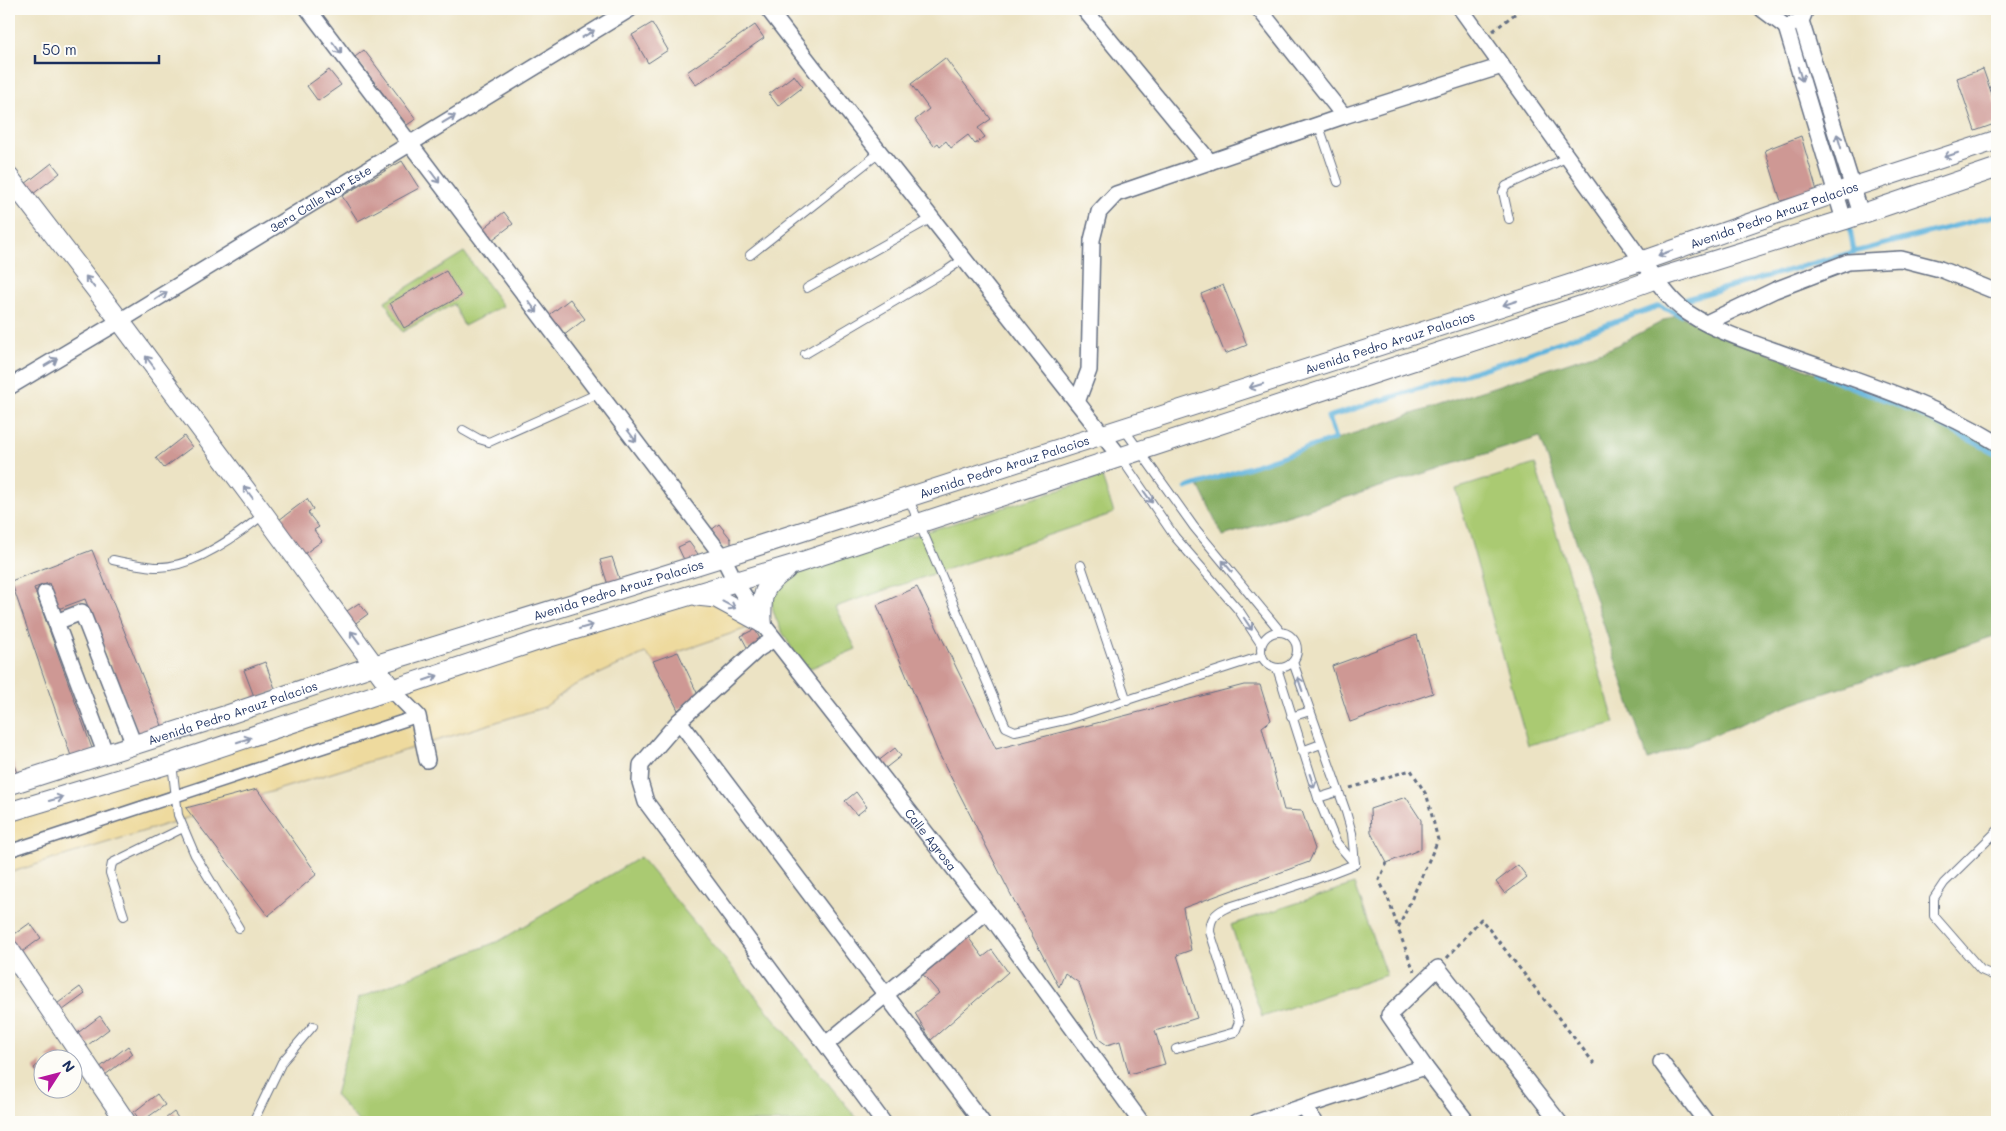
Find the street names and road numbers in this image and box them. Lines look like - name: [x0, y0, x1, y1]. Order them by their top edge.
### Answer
- street label: 3era Calle Nor Este: [266, 161, 374, 236]
- street label: Avenida Pedro Arauz Palacios: [1688, 178, 1861, 252]
- street label: Avenida Pedro Arauz Palacios: [1303, 307, 1477, 377]
- street label: Avenida Pedro Arauz Palacios: [917, 432, 1091, 501]
- street label: Avenida Pedro Arauz Palacios: [531, 555, 706, 623]
- street label: Avenida Pedro Arauz Palacios: [146, 677, 320, 748]
- street label: Calle Agrosa: [902, 805, 961, 874]

